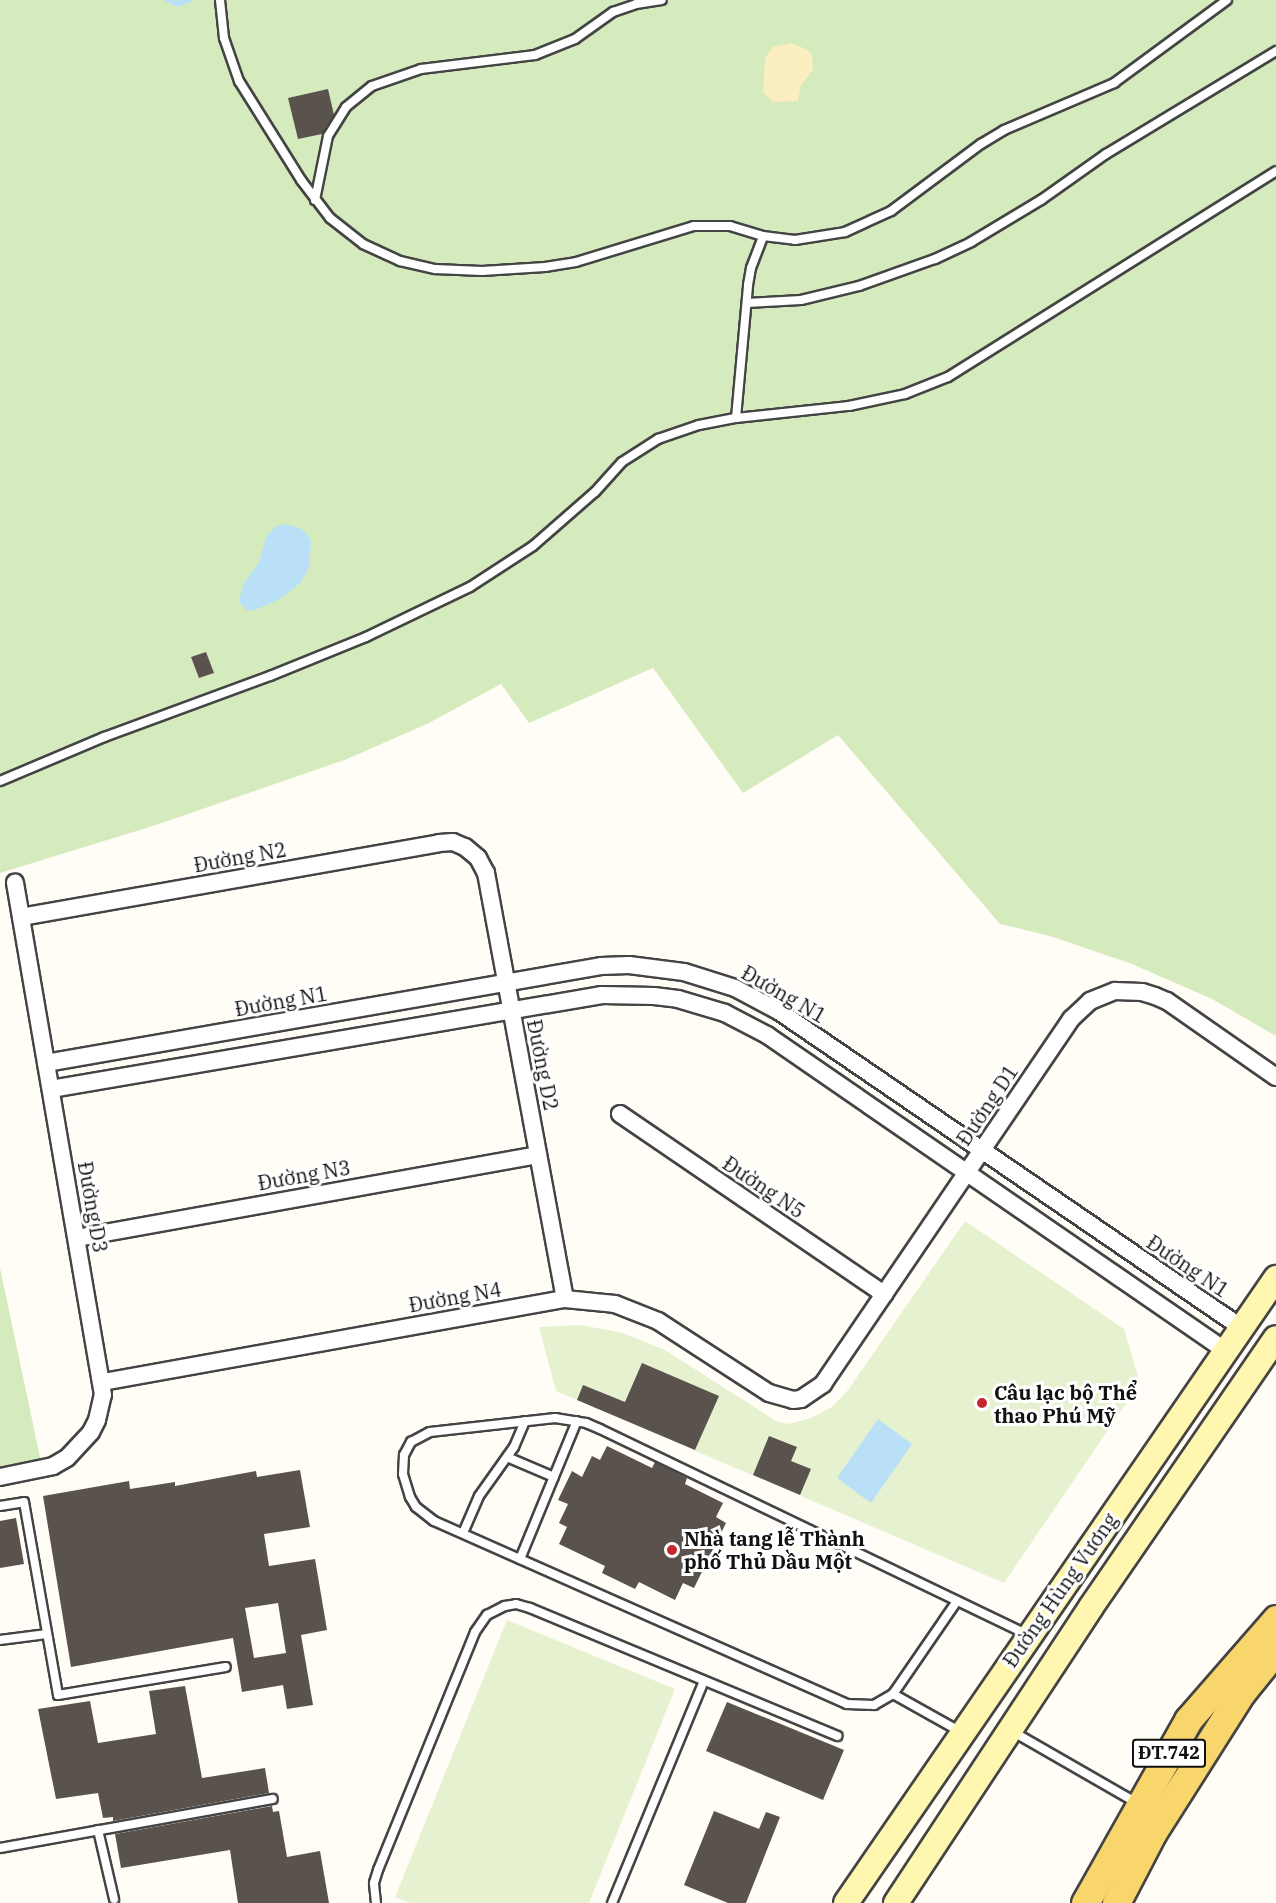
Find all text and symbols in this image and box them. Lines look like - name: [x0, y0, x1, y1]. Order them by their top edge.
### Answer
- street label: Đường N2: [192, 837, 288, 877]
- street label: Đường N1: [737, 960, 831, 1028]
- street label: Đường N1: [233, 981, 329, 1021]
- street label: Đường D2: [522, 1017, 564, 1113]
- street label: Đường D1: [951, 1060, 1023, 1150]
- street label: Đường N5: [718, 1151, 810, 1223]
- street label: Đường N3: [256, 1155, 352, 1195]
- street label: Đường D3: [73, 1160, 113, 1254]
- street label: Đường N1: [1142, 1230, 1234, 1302]
- street label: Đường N4: [407, 1277, 503, 1317]
- place label: Câu lạc bộ Thể thao Phú Mỹ: [994, 1380, 1137, 1427]
- marker: Câu lạc bộ Thể thao Phú Mỹ: [975, 1396, 989, 1410]
- street label: Đường Hùng Vương: [998, 1508, 1122, 1672]
- place label: Nhà tang lễ Thành phố Thủ Dầu Một: [684, 1526, 865, 1573]
- marker: Nhà tang lễ Thành phố Thủ Dầu Một: [665, 1543, 679, 1557]
- road number: ĐT.742: [1132, 1738, 1206, 1768]

